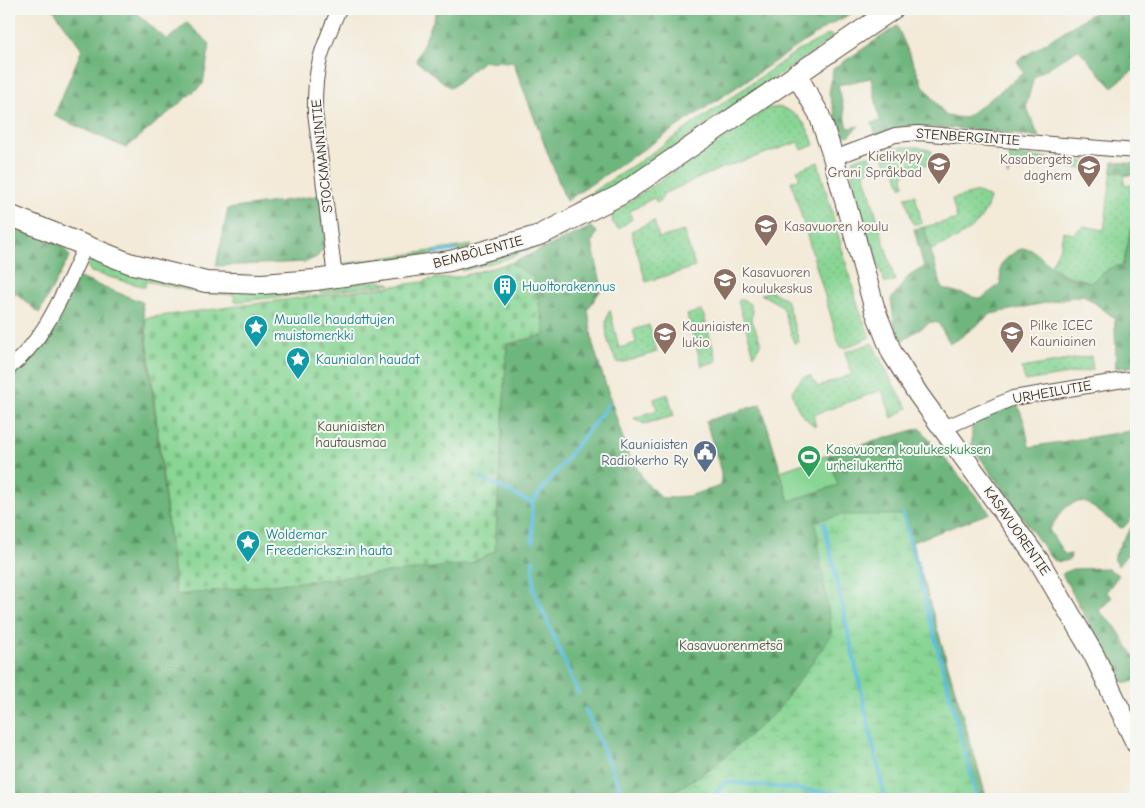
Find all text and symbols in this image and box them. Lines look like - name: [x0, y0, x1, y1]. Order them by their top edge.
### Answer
- street label: STOCKMANNINTIE: [308, 98, 336, 214]
- street label: STENBERGINTIE: [915, 125, 1021, 149]
- place label: Kielikylpy Grani Språkbad: [827, 148, 923, 181]
- school or university icon: Kielikylpy Grani Språkbad: [926, 151, 952, 185]
- place label: Kasabergets daghem: [1000, 151, 1072, 184]
- school or university icon: Kasabergets daghem: [1076, 154, 1102, 188]
- school or university icon: Kasavuoren koulu: [753, 213, 779, 247]
- place label: Kasavuoren koulu: [784, 218, 888, 235]
- street label: BEMBÖLENTIE: [431, 232, 525, 272]
- place label: Kasavuoren koulukeskus: [742, 264, 813, 297]
- school or university icon: Kasavuoren koulukeskus: [712, 267, 738, 301]
- building icon: Huoltorakennus: [492, 273, 518, 307]
- place label: Huoltorakennus: [522, 278, 615, 295]
- place label: Muualle haudattujen muistomerkki: [274, 311, 395, 344]
- place icon: Muualle haudattujen muistomerkki: [243, 314, 269, 348]
- place label: Pilke ICEC Kauniainen: [1030, 317, 1096, 350]
- place label: Kauniaisten lukio: [682, 318, 750, 351]
- school or university icon: Pilke ICEC Kauniainen: [999, 320, 1025, 354]
- school or university icon: Kauniaisten lukio: [652, 321, 678, 355]
- place icon: Kaunialan haudat: [285, 346, 311, 380]
- place label: Kaunialan haudat: [316, 351, 421, 368]
- street label: URHEILUTIE: [1011, 377, 1093, 407]
- park label: Kauniaisten hautausmaa: [315, 418, 387, 451]
- place label: Kauniaisten Radiokerho Ry: [601, 436, 689, 469]
- public building icon: Kauniaisten Radiokerho Ry: [692, 439, 718, 473]
- place label: Kasavuoren koulukeskuksen urheilukenttä: [826, 441, 991, 474]
- sports icon: Kasavuoren koulukeskuksen urheilukenttä: [796, 444, 822, 478]
- street label: KASAVUORENTIE: [980, 483, 1054, 579]
- place label: Woldemar Freedericksz:in hauta: [266, 526, 393, 559]
- place icon: Woldemar Freedericksz:in hauta: [235, 529, 261, 563]
- park label: Kasavuorenmetsä: [679, 637, 783, 654]

